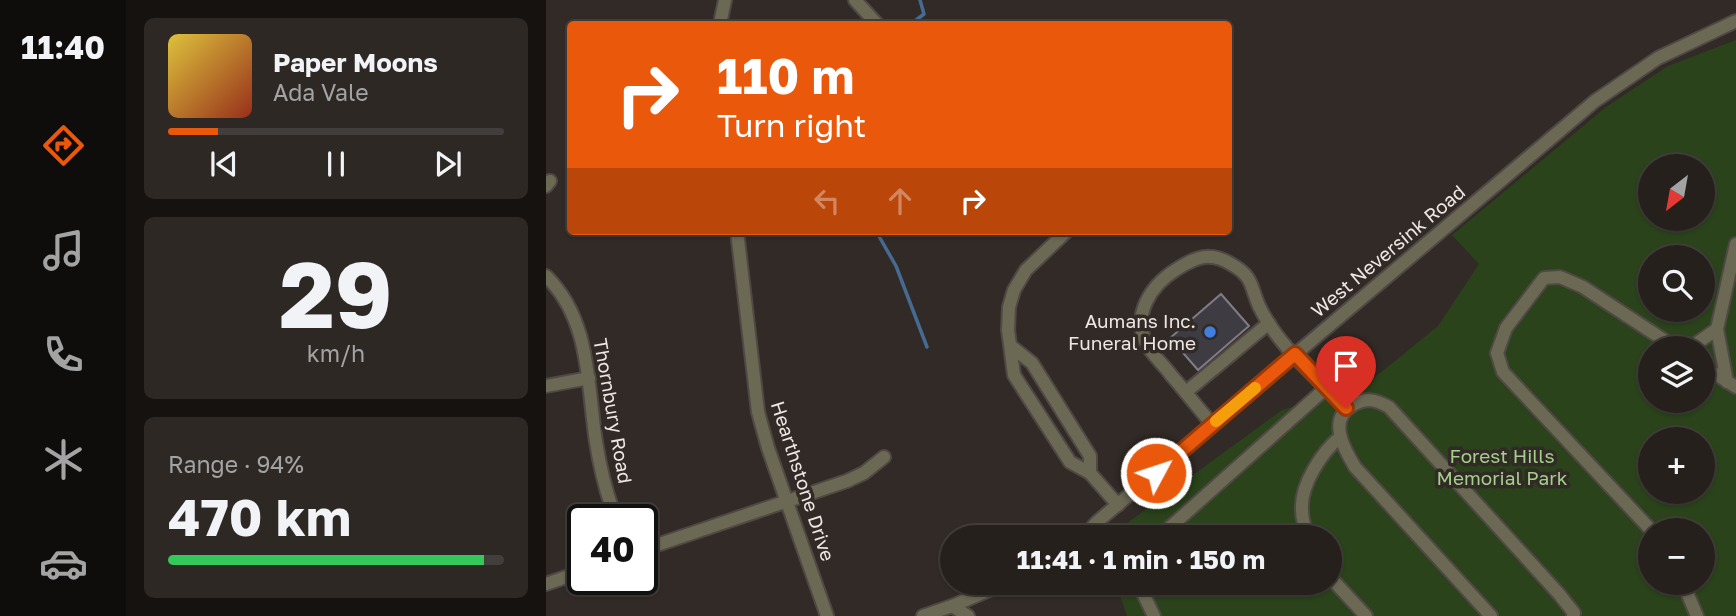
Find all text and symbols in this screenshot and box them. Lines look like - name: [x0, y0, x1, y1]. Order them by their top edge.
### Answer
- text: 11:40: [21, 28, 105, 66]
- text: 110 m: [717, 46, 854, 105]
- text: Paper Moons: [273, 47, 438, 78]
- icon: right: [602, 49, 693, 140]
- text: Ada Vale: [273, 78, 369, 106]
- text: Turn right: [717, 106, 866, 144]
- icon: directions: [39, 121, 88, 170]
- icon: previous: [205, 145, 243, 183]
- icon: pause: [317, 145, 355, 183]
- icon: next: [429, 145, 467, 183]
- north arrow: [1638, 154, 1715, 231]
- map controls: [1638, 154, 1715, 595]
- street label: West Neversink Road: [1306, 180, 1469, 322]
- icon: left: [808, 182, 846, 220]
- icon: ahead: [881, 182, 919, 220]
- icon: right: [954, 182, 992, 220]
- icon: music: [39, 226, 88, 275]
- text: 29: [279, 239, 393, 348]
- button: search: [1638, 245, 1715, 322]
- place label: Aumans Inc. Funeral Home: [1068, 309, 1196, 354]
- marker: Aumans Inc. Funeral Home: [1202, 324, 1218, 340]
- icon: phone: [39, 330, 88, 379]
- pin: [1316, 336, 1376, 408]
- button: layers: [1638, 336, 1715, 413]
- street label: Thornbury Road: [589, 337, 638, 485]
- text: km/h: [307, 339, 365, 367]
- icon: arrive: [1327, 347, 1365, 385]
- street label: Hearthstone Drive: [767, 398, 840, 564]
- button: +: [1638, 427, 1715, 504]
- icon: climate: [39, 435, 88, 484]
- position arrow: [1119, 436, 1193, 510]
- park label: Forest Hills Memorial Park: [1437, 444, 1568, 489]
- text: Range · 94%: [168, 450, 304, 478]
- text: 470 km: [168, 485, 351, 547]
- speed limit sign: 40: [567, 504, 658, 595]
- button: −: [1638, 518, 1715, 595]
- icon: car: [39, 539, 88, 588]
- text: 11:41 · 1 min · 150 m: [1017, 544, 1265, 575]

